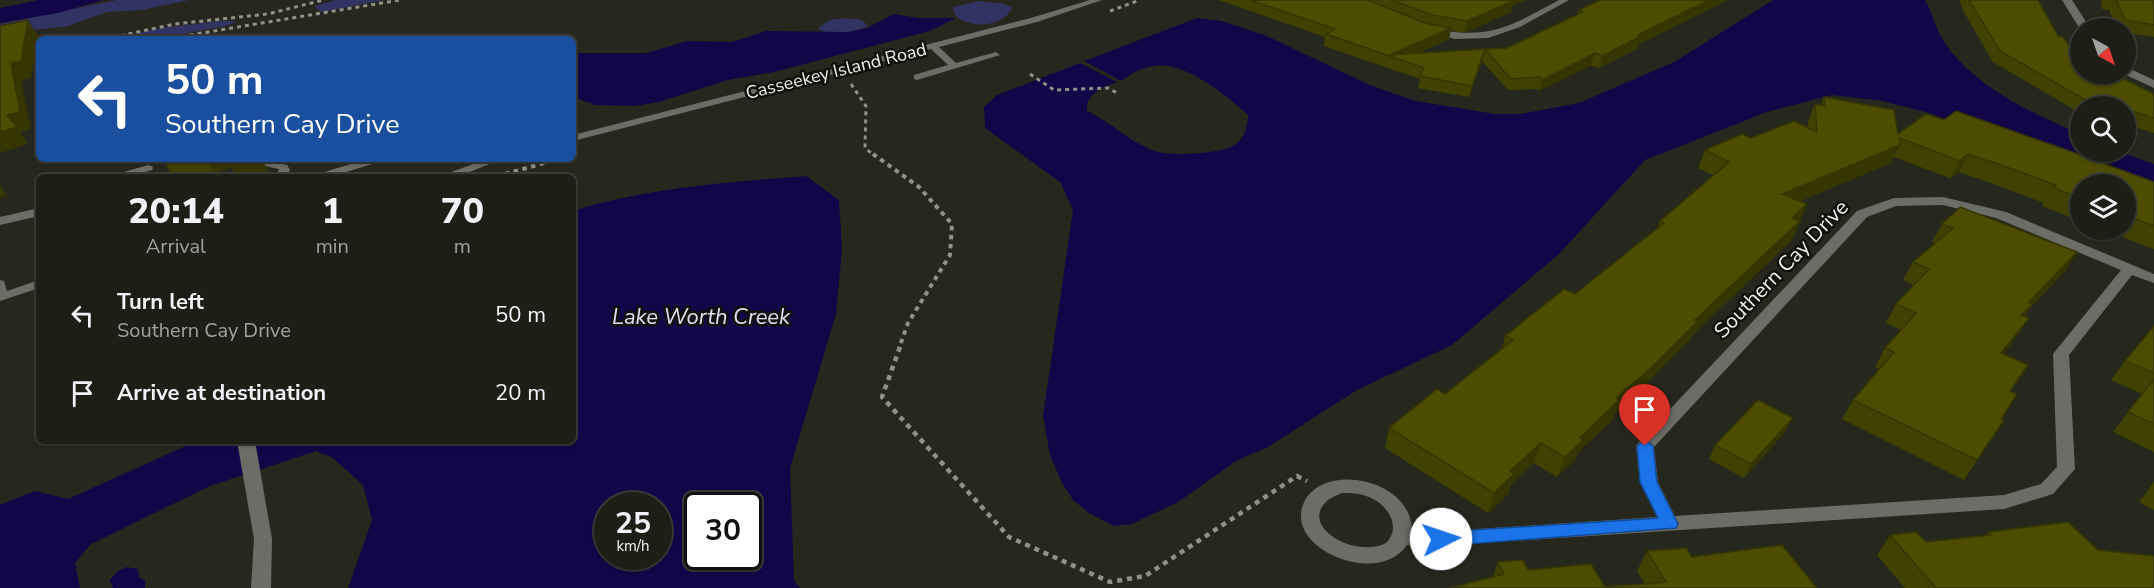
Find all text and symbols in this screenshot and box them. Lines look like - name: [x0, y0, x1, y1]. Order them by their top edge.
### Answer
- north arrow: [2070, 18, 2136, 84]
- map controls: [2070, 18, 2136, 240]
- street label: Casseekey Island Road: [743, 37, 929, 105]
- text: 50 m: [165, 52, 264, 109]
- icon: left: [66, 60, 144, 138]
- button: search: [2070, 96, 2136, 162]
- text: Southern Cay Drive: [165, 106, 400, 143]
- button: layers: [2070, 174, 2136, 240]
- text: 20:14: [128, 187, 224, 236]
- text: 1: [321, 187, 343, 236]
- text: 70: [441, 187, 484, 236]
- street label: Southern Cay Drive: [1708, 194, 1854, 344]
- text: Arrival: [146, 233, 206, 260]
- text: min: [316, 233, 349, 260]
- text: m: [454, 233, 471, 260]
- text: Turn left: [117, 287, 204, 317]
- icon: left: [66, 299, 99, 332]
- text: 50 m: [495, 300, 546, 330]
- water label: Lake Worth Creek: [612, 302, 791, 332]
- text: Southern Cay Drive: [117, 317, 291, 344]
- icon: arrive: [66, 377, 99, 410]
- text: Arrive at destination: [117, 378, 326, 408]
- text: 20 m: [495, 378, 546, 408]
- pin: [1619, 384, 1670, 446]
- icon: arrive: [1628, 393, 1661, 426]
- speed limit sign: 30: [684, 492, 762, 570]
- text: 25: [615, 503, 651, 544]
- position arrow: [1409, 507, 1473, 571]
- text: km/h: [616, 536, 650, 556]

